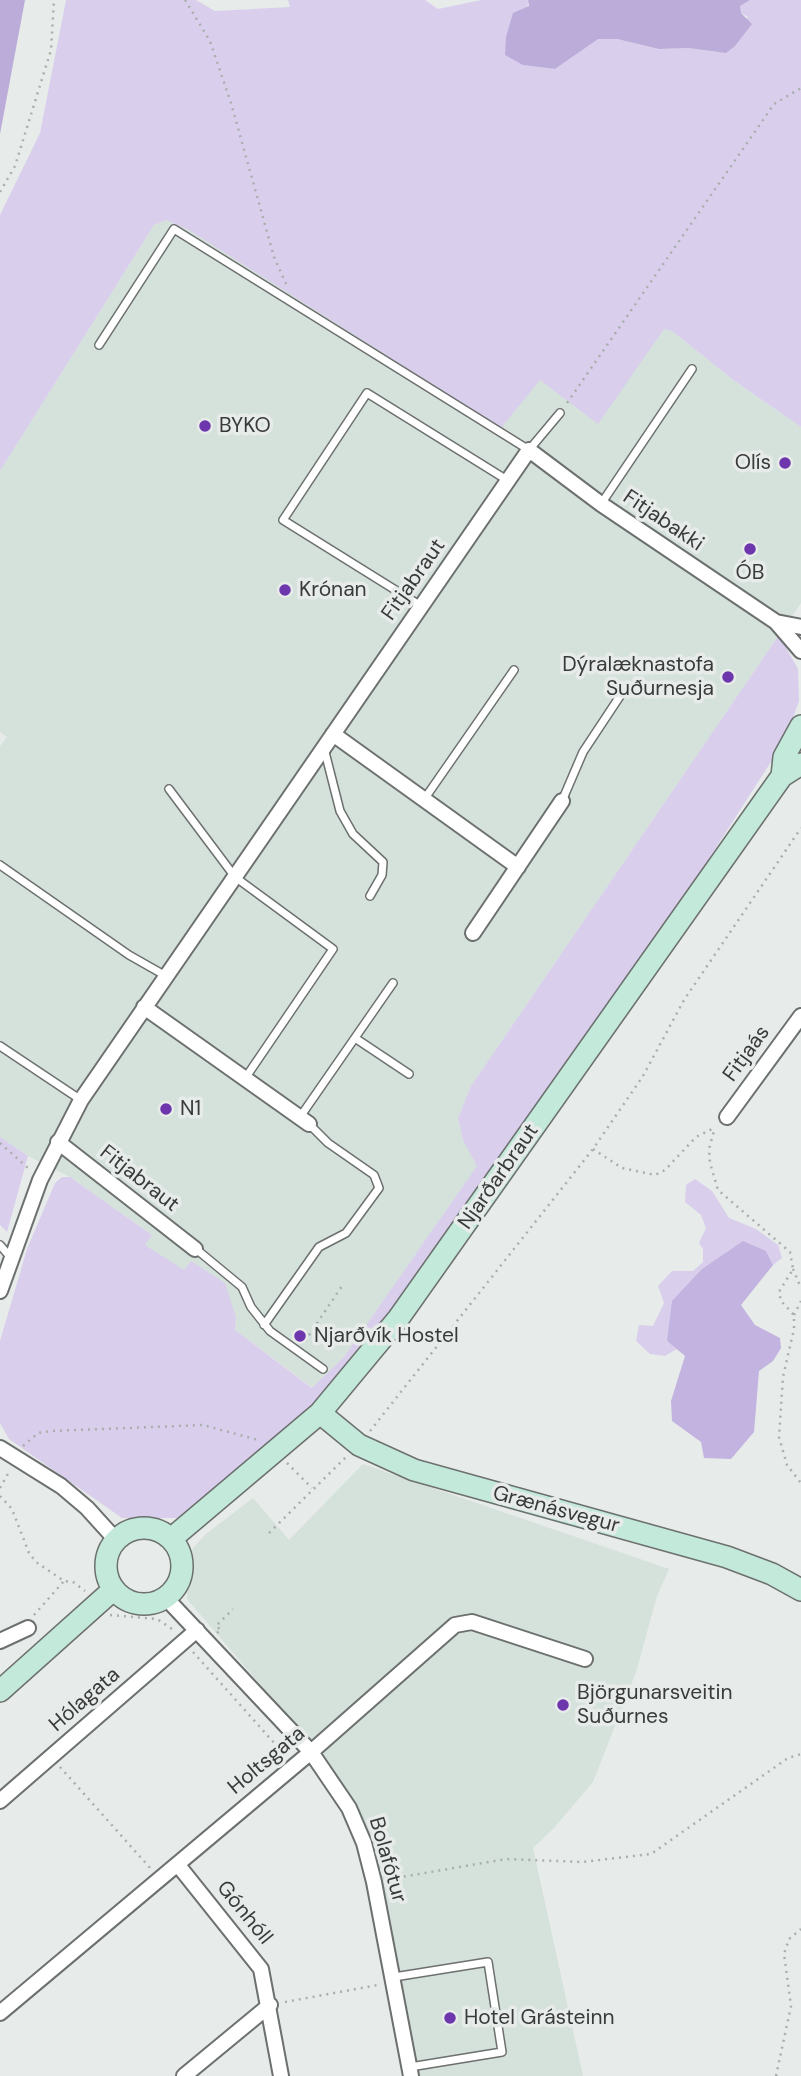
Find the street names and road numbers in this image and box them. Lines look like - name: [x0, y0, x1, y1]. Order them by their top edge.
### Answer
- street label: Fitjabakki: [618, 485, 708, 557]
- street label: Fitjabraut: [377, 534, 451, 626]
- street label: Fitjaás: [718, 1021, 776, 1087]
- street label: Njarðarbraut: [453, 1119, 545, 1235]
- street label: Fitjabraut: [94, 1140, 184, 1218]
- street label: Grænásvegur: [490, 1481, 622, 1539]
- street label: Hólagata: [45, 1662, 125, 1738]
- street label: Holtsgata: [223, 1722, 311, 1800]
- street label: Bolafótur: [363, 1814, 411, 1906]
- street label: Gónhóll: [211, 1876, 277, 1950]

